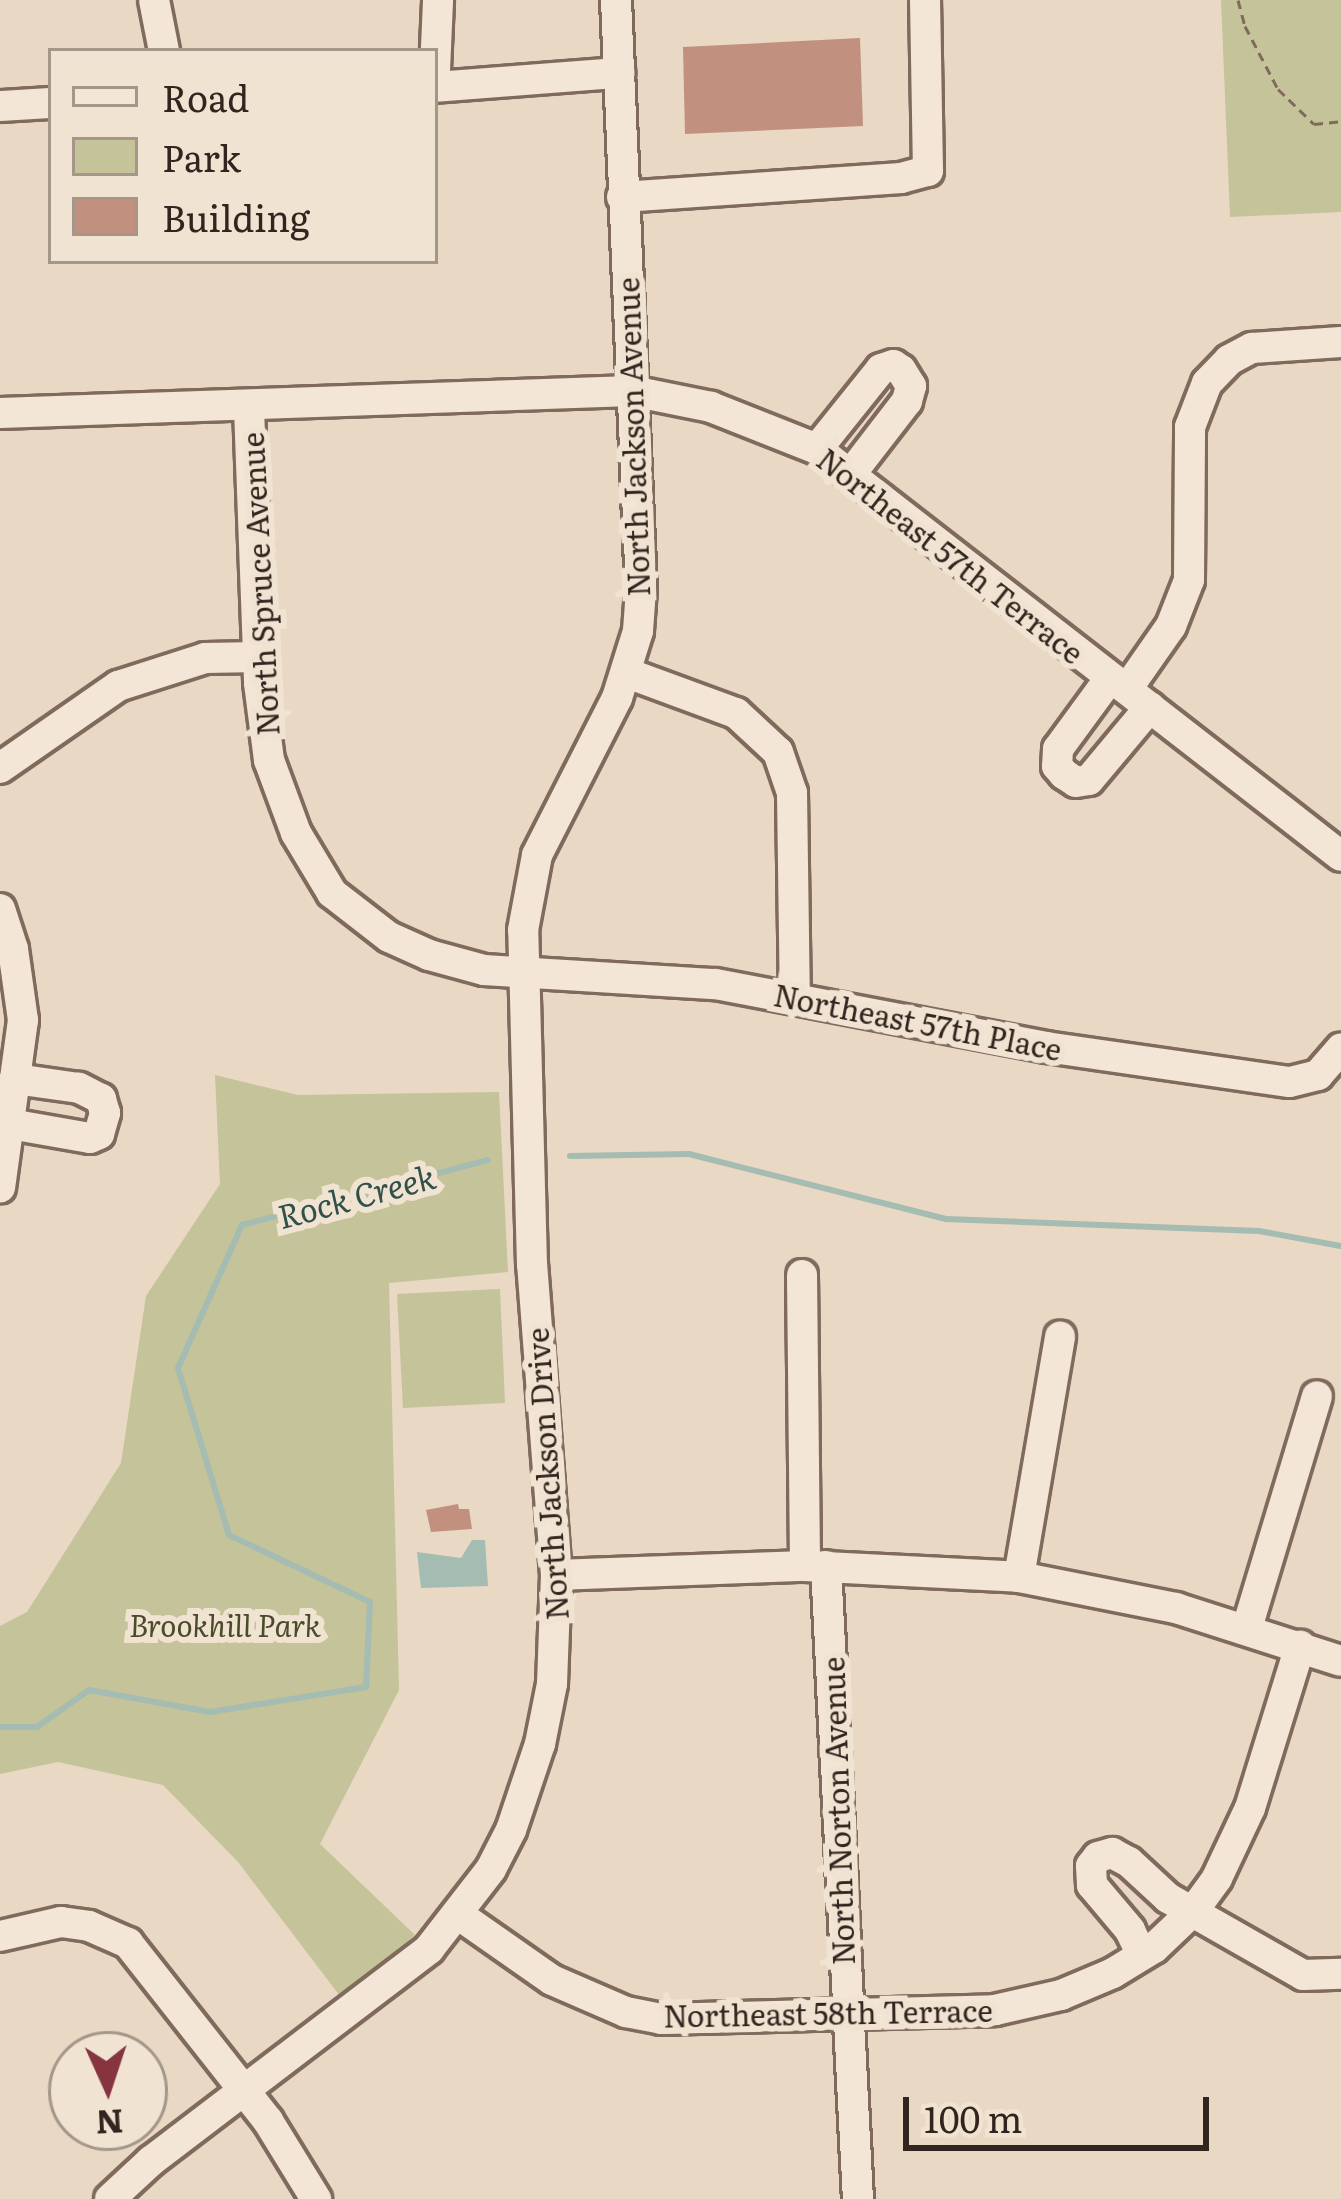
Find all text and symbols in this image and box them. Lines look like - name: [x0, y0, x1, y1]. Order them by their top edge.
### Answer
- legend: [48, 48, 438, 264]
- text: Road: [162, 70, 249, 123]
- text: Park: [162, 130, 241, 183]
- text: Building: [162, 190, 310, 243]
- street label: North Jackson Avenue: [608, 277, 656, 597]
- street label: North Spruce Avenue: [233, 431, 285, 737]
- street label: Northeast 57th Terrace: [811, 440, 1091, 670]
- street label: Northeast 57th Place: [771, 975, 1065, 1067]
- water label: Rock Creek: [273, 1155, 439, 1235]
- street label: North Jackson Drive: [518, 1327, 574, 1621]
- park label: Brookhill Park: [129, 1606, 321, 1642]
- street label: North Norton Avenue: [814, 1656, 860, 1966]
- street label: Northeast 58th Terrace: [663, 1991, 993, 2033]
- north arrow: [48, 2031, 168, 2151]
- scale bar: [909, 2073, 1215, 2147]
- text: 100 m: [924, 2091, 1022, 2144]
- text: N: [95, 2099, 125, 2150]

